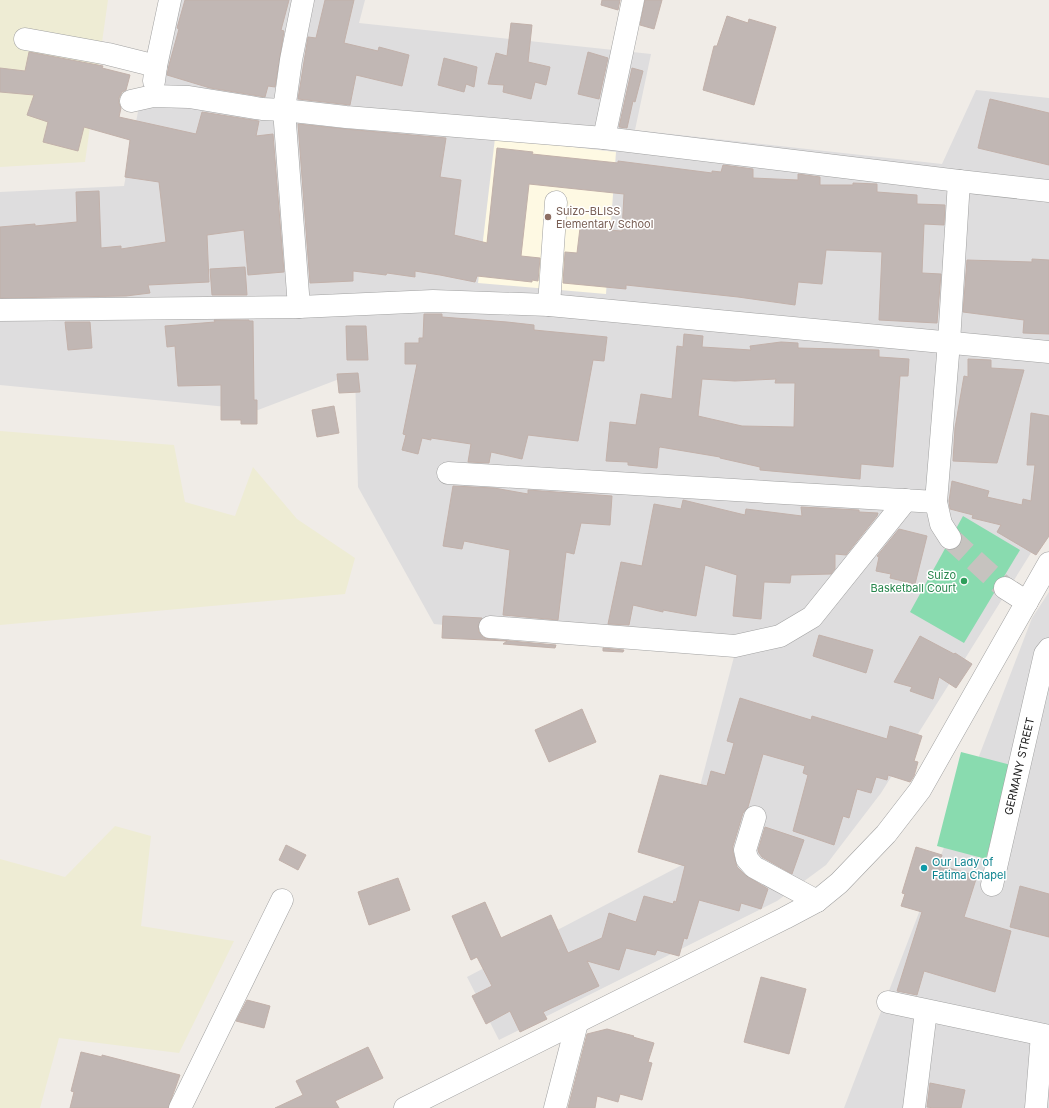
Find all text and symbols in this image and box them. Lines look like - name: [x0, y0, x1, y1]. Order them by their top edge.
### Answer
- place label: Suizo-BLISS Elementary School: [556, 204, 653, 231]
- marker: Suizo-BLISS Elementary School: [543, 212, 553, 222]
- place label: Suizo Basketball Court: [871, 568, 956, 595]
- marker: Suizo Basketball Court: [959, 576, 969, 586]
- street label: GERMANY STREET: [1001, 716, 1037, 816]
- place label: Our Lady of Fatima Chapel: [932, 855, 1006, 882]
- marker: Our Lady of Fatima Chapel: [919, 863, 929, 873]

